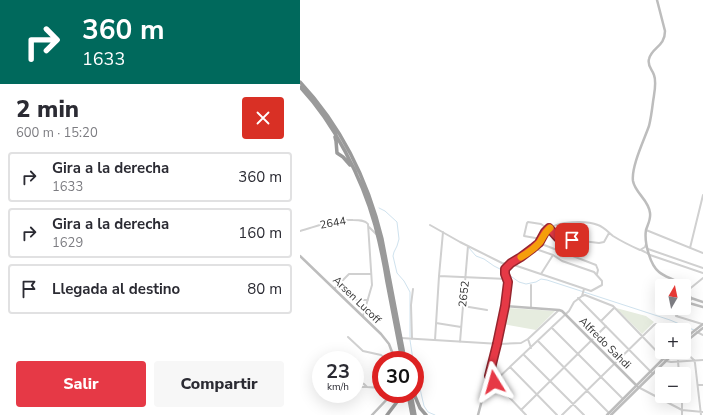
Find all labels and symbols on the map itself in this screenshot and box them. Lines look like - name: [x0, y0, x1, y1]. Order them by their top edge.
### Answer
- street label: 2644: [319, 213, 348, 233]
- pin: [555, 223, 589, 257]
- street label: Arsen Lucoff: [329, 273, 385, 327]
- north arrow: [655, 279, 691, 315]
- street label: 2652: [455, 280, 473, 308]
- street label: Alfredo Sahdi: [576, 314, 634, 372]
- speed limit sign: 30: [372, 351, 424, 403]
- position arrow: [473, 361, 515, 403]

